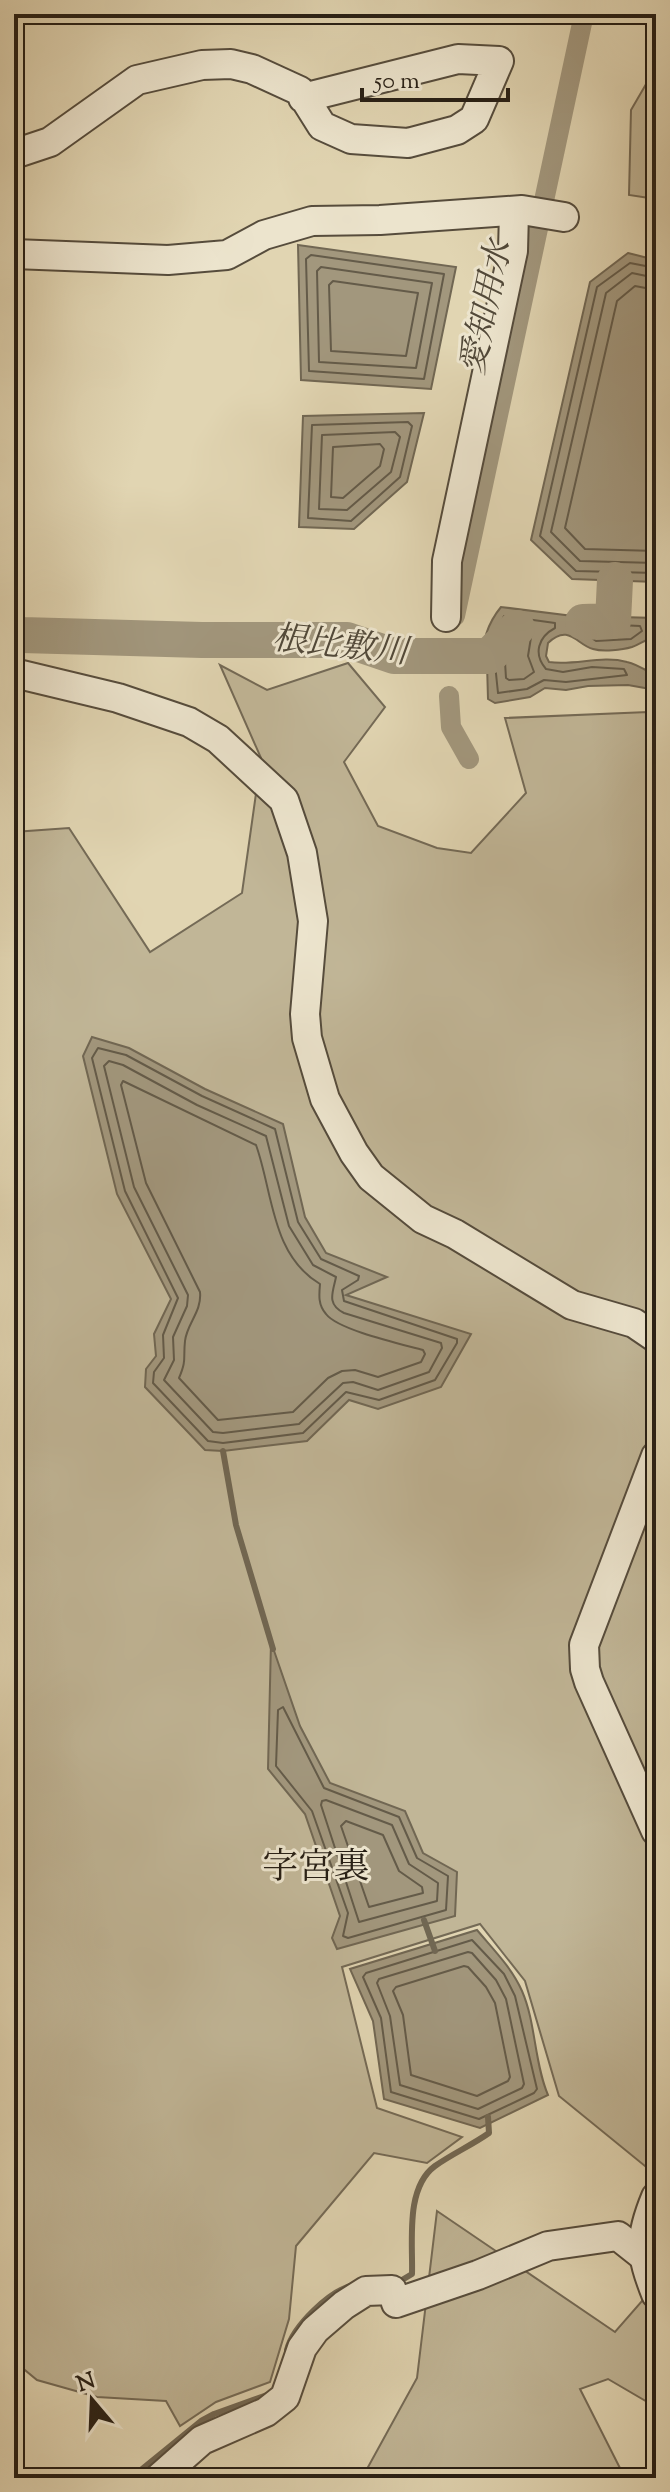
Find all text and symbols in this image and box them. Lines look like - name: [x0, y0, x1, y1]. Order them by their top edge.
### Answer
- scale bar: [362, 52, 508, 102]
- text: 50 m: [372, 65, 420, 99]
- water label: 愛知用水: [450, 233, 527, 380]
- water label: 根比敷川: [270, 616, 414, 679]
- district label: 字宮裏: [262, 1843, 370, 1895]
- north arrow: [52, 2360, 132, 2440]
- text: N: [73, 2366, 100, 2402]

